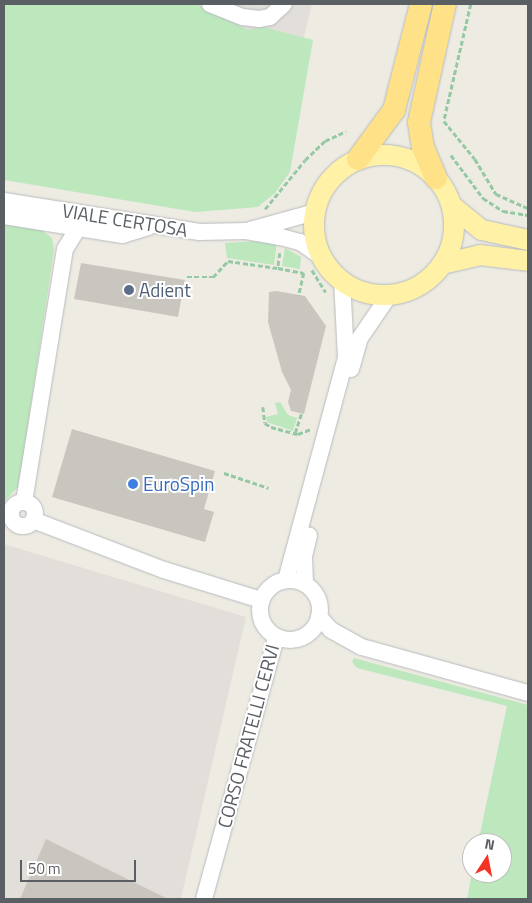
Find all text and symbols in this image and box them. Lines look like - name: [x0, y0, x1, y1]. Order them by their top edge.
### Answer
- street label: VIALE CERTOSA: [61, 199, 189, 241]
- place label: Adient: [139, 279, 191, 301]
- marker: Adient: [123, 284, 135, 296]
- place label: EuroSpin: [143, 473, 214, 495]
- marker: EuroSpin: [127, 478, 139, 490]
- street label: CORSO FRATELLI CERVI: [213, 642, 283, 830]
- north arrow: [462, 833, 512, 883]
- text: N: [483, 833, 497, 855]
- scale bar: [22, 850, 139, 882]
- text: 50 m: [28, 857, 61, 880]

